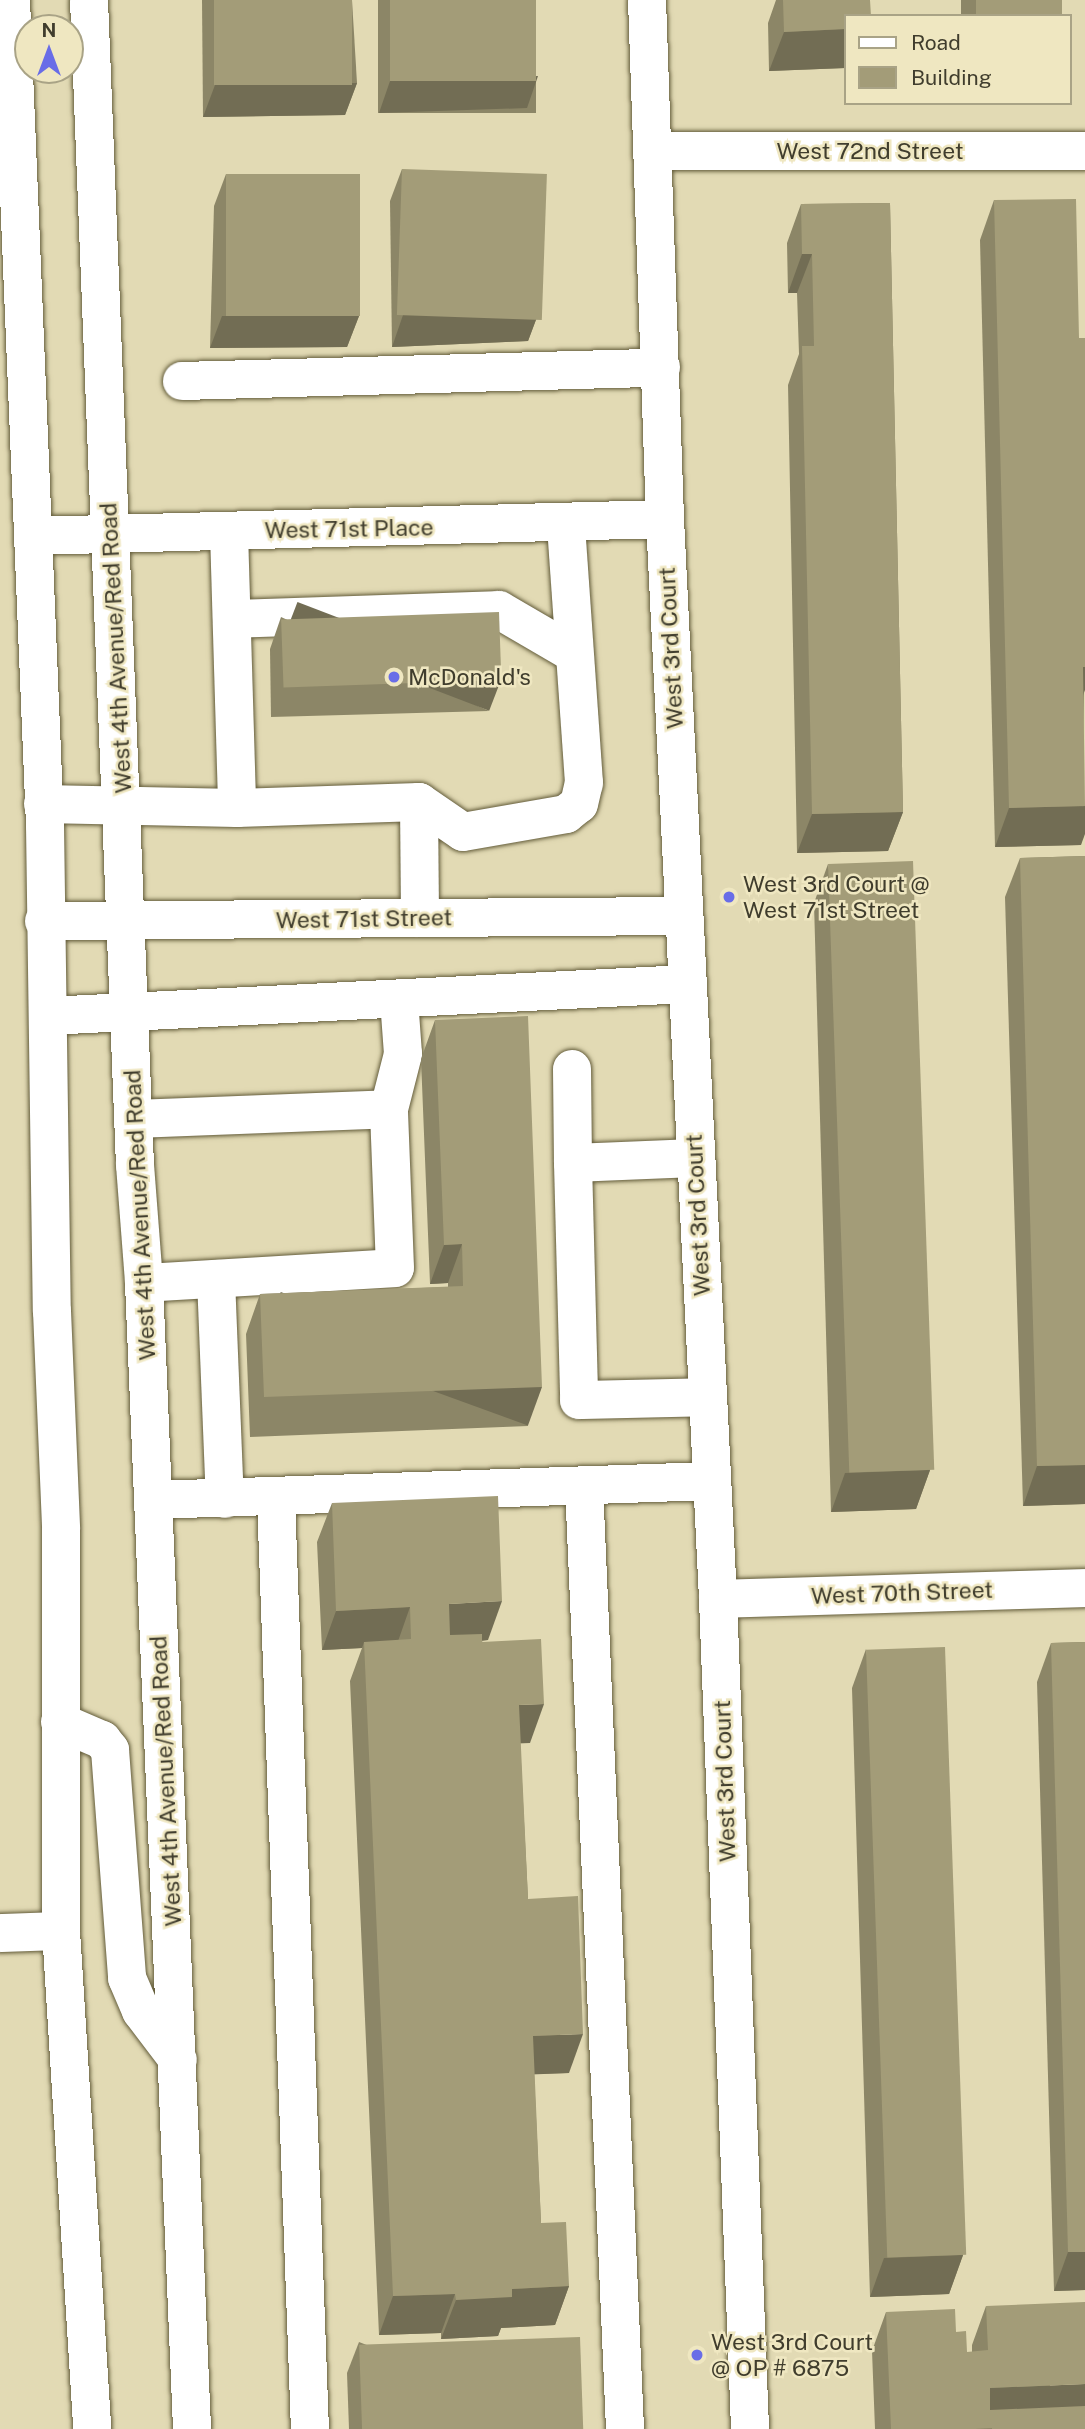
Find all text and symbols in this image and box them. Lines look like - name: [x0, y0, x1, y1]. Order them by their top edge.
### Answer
- north arrow: [14, 14, 84, 84]
- legend: [844, 14, 1071, 105]
- text: N: [42, 19, 56, 41]
- text: Road: [911, 30, 961, 55]
- text: Building: [911, 65, 992, 90]
- street label: West 72nd Street: [776, 137, 964, 165]
- street label: West 4th Avenue/Red Road: [95, 502, 137, 794]
- street label: West 71st Place: [264, 514, 434, 544]
- street label: West 3rd Court: [653, 566, 689, 730]
- place label: McDonald's: [408, 663, 531, 691]
- marker: McDonald's: [386, 669, 402, 685]
- place label: West 3rd Court @ West 71st Street: [743, 870, 930, 924]
- marker: West 3rd Court @ West 71st Street: [721, 889, 737, 905]
- street label: West 71st Street: [276, 904, 452, 934]
- street label: West 4th Avenue/Red Road: [119, 1069, 161, 1361]
- street label: West 3rd Court: [680, 1133, 716, 1297]
- street label: West 70th Street: [810, 1576, 994, 1610]
- street label: West 4th Avenue/Red Road: [145, 1635, 187, 1927]
- street label: West 3rd Court: [708, 1699, 742, 1863]
- place label: West 3rd Court @ OP # 6875: [711, 2328, 873, 2382]
- marker: West 3rd Court @ OP # 6875: [689, 2347, 705, 2363]

